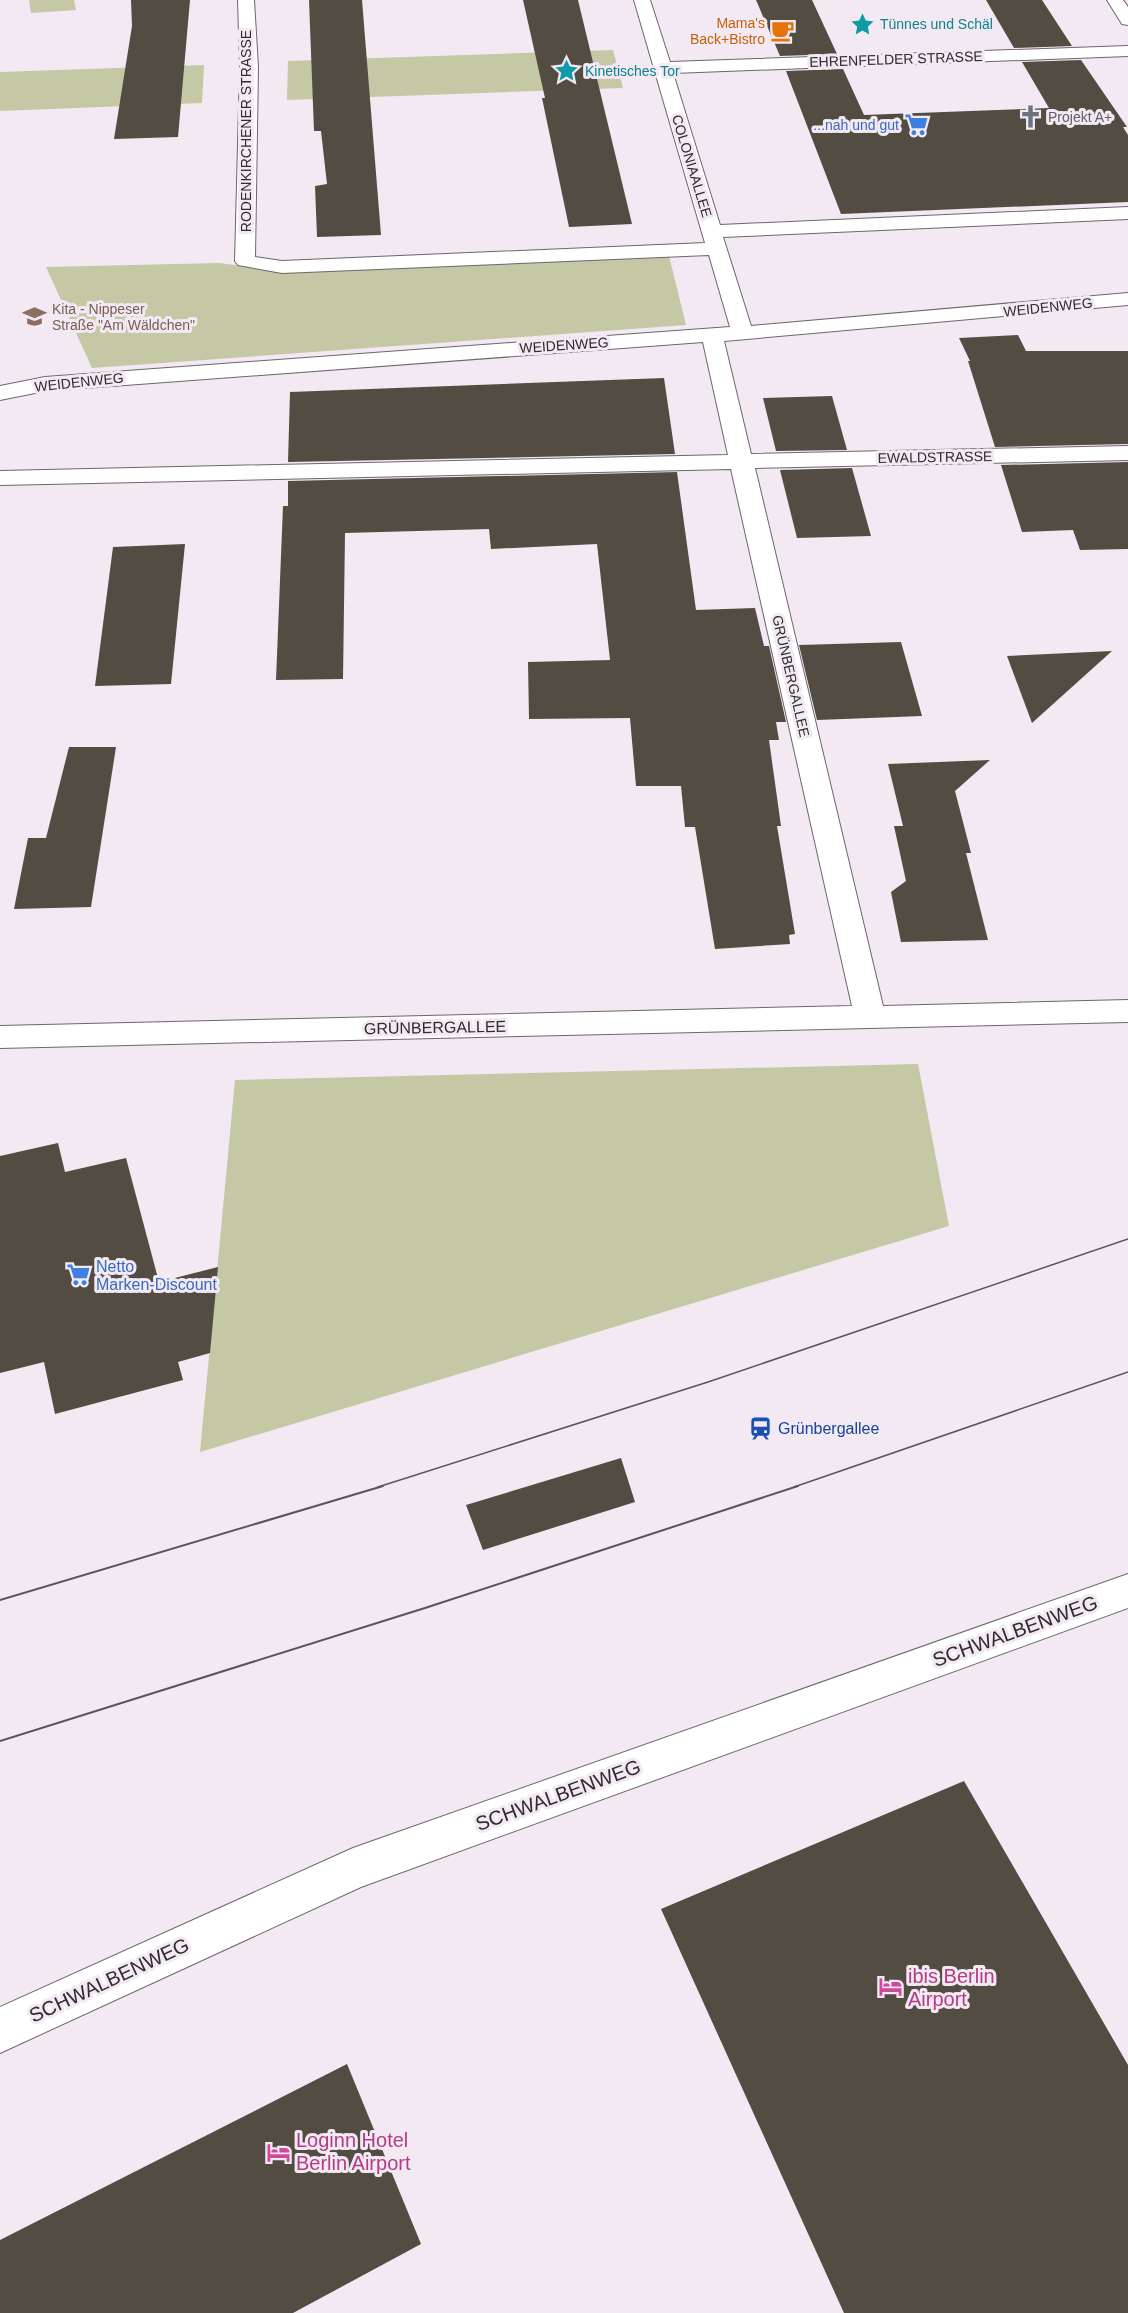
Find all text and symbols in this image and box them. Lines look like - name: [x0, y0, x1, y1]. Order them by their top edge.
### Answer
- place icon: Tünnes und Schäl: [849, 11, 875, 37]
- place label: Mama's Back+Bistro: [690, 15, 765, 47]
- place label: Tünnes und Schäl: [880, 16, 993, 32]
- cafe icon: Mama's Back+Bistro: [770, 18, 796, 44]
- street label: RODENKIRCHENER STRASSE: [238, 30, 254, 232]
- street label: EHRENFELDER STRASSE: [809, 48, 983, 70]
- place icon: Kinetisches Tor: [554, 58, 580, 84]
- place label: Kinetisches Tor: [585, 63, 680, 79]
- church icon: Projekt A+: [1017, 104, 1043, 130]
- place label: Projekt A+: [1048, 109, 1112, 125]
- supermarket icon: ...nah und gut: [904, 112, 930, 138]
- street label: COLONIAALLEE: [669, 113, 715, 219]
- place label: ...nah und gut: [813, 117, 899, 133]
- street label: WEIDENWEG: [1003, 294, 1093, 320]
- place label: Kita - Nippeser Straße "Am Wäldchen": [52, 301, 195, 333]
- school or university icon: Kita - Nippeser Straße "Am Wäldchen": [21, 304, 47, 330]
- street label: WEIDENWEG: [519, 334, 609, 356]
- street label: WEIDENWEG: [34, 369, 124, 395]
- street label: EWALDSTRASSE: [878, 448, 992, 466]
- street label: GRÜNBERGALLEE: [769, 613, 814, 738]
- street label: GRÜNBERGALLEE: [364, 1018, 506, 1037]
- place label: Netto Marken-Discount: [96, 1258, 217, 1293]
- supermarket icon: Netto Marken-Discount: [65, 1262, 91, 1288]
- station icon: Grünbergallee: [747, 1415, 773, 1441]
- place label: Grünbergallee: [778, 1420, 880, 1437]
- street label: SCHWALBENWEG: [930, 1591, 1100, 1671]
- street label: SCHWALBENWEG: [473, 1755, 643, 1835]
- street label: SCHWALBENWEG: [26, 1933, 192, 2027]
- place label: ibis Berlin Airport: [908, 1965, 995, 2010]
- hotel icon: ibis Berlin Airport: [877, 1974, 903, 2000]
- place label: Loginn Hotel Berlin Airport: [296, 2129, 411, 2174]
- hotel icon: Loginn Hotel Berlin Airport: [265, 2139, 291, 2165]

